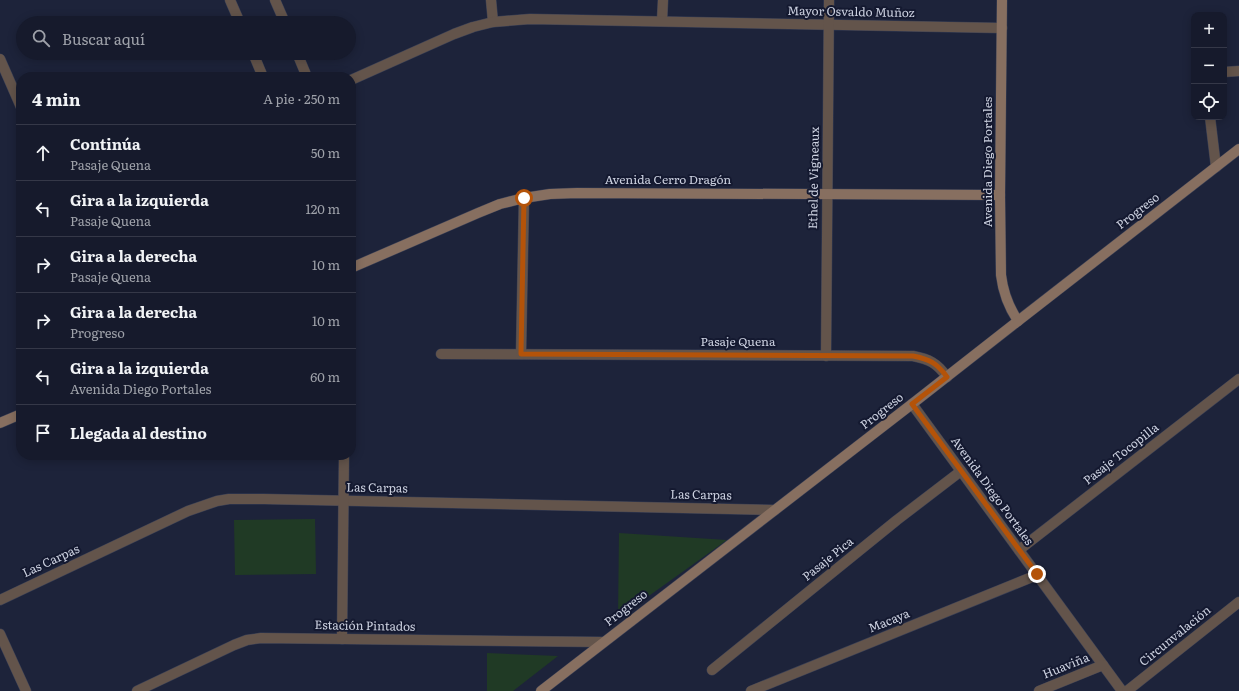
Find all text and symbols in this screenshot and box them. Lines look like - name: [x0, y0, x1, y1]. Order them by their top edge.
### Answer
- street label: Mayor Osvaldo Muñoz: [787, 1, 915, 21]
- map controls: [1191, 12, 1227, 120]
- button: +: [1191, 12, 1227, 48]
- search box: [16, 16, 356, 60]
- icon: search: [30, 27, 52, 49]
- text: Buscar aquí: [62, 27, 145, 50]
- button: −: [1191, 48, 1227, 84]
- button: locate: [1191, 84, 1227, 120]
- text: 4 min: [32, 86, 81, 111]
- text: A pie · 250 m: [263, 89, 340, 108]
- street label: Avenida Diego Portales: [978, 96, 996, 227]
- street label: Ethel de Vigneaux: [803, 126, 823, 229]
- text: Continúa: [70, 132, 141, 155]
- icon: ahead: [32, 142, 54, 164]
- text: 50 m: [311, 143, 340, 162]
- text: Pasaje Quena: [70, 155, 151, 174]
- street label: Avenida Cerro Dragón: [605, 170, 731, 188]
- text: Gira a la izquierda: [70, 188, 209, 211]
- street label: Progreso: [1112, 188, 1163, 233]
- route start: [515, 189, 533, 207]
- icon: left: [32, 198, 54, 220]
- text: 120 m: [305, 199, 340, 218]
- text: Pasaje Quena: [70, 211, 151, 230]
- text: Gira a la derecha: [70, 244, 197, 267]
- icon: right: [32, 254, 54, 276]
- text: 10 m: [312, 255, 340, 274]
- text: Pasaje Quena: [70, 267, 151, 286]
- text: Gira a la derecha: [70, 300, 197, 323]
- icon: right: [32, 310, 54, 332]
- text: 10 m: [312, 311, 340, 330]
- text: Progreso: [70, 323, 125, 342]
- street label: Pasaje Quena: [701, 332, 776, 350]
- text: Gira a la izquierda: [70, 356, 209, 379]
- icon: left: [32, 366, 54, 388]
- text: 60 m: [310, 367, 340, 386]
- text: Avenida Diego Portales: [70, 379, 211, 398]
- street label: Progreso: [856, 388, 907, 433]
- street label: Pasaje Tocopilla: [1079, 418, 1162, 488]
- text: Llegada al destino: [70, 421, 207, 444]
- icon: arrive: [32, 422, 54, 444]
- street label: Avenida Diego Portales: [947, 432, 1039, 549]
- street label: Las Carpas: [346, 477, 408, 497]
- street label: Las Carpas: [670, 484, 732, 504]
- street label: Pasaje Pica: [798, 532, 857, 585]
- street label: Las Carpas: [19, 539, 83, 581]
- route end: [1028, 565, 1046, 583]
- street label: Progreso: [600, 585, 651, 630]
- street label: Circunvalación: [1135, 601, 1214, 670]
- street label: Macaya: [865, 603, 913, 637]
- street label: Estación Pintados: [314, 615, 416, 635]
- street label: Huaviña: [1040, 647, 1092, 683]

